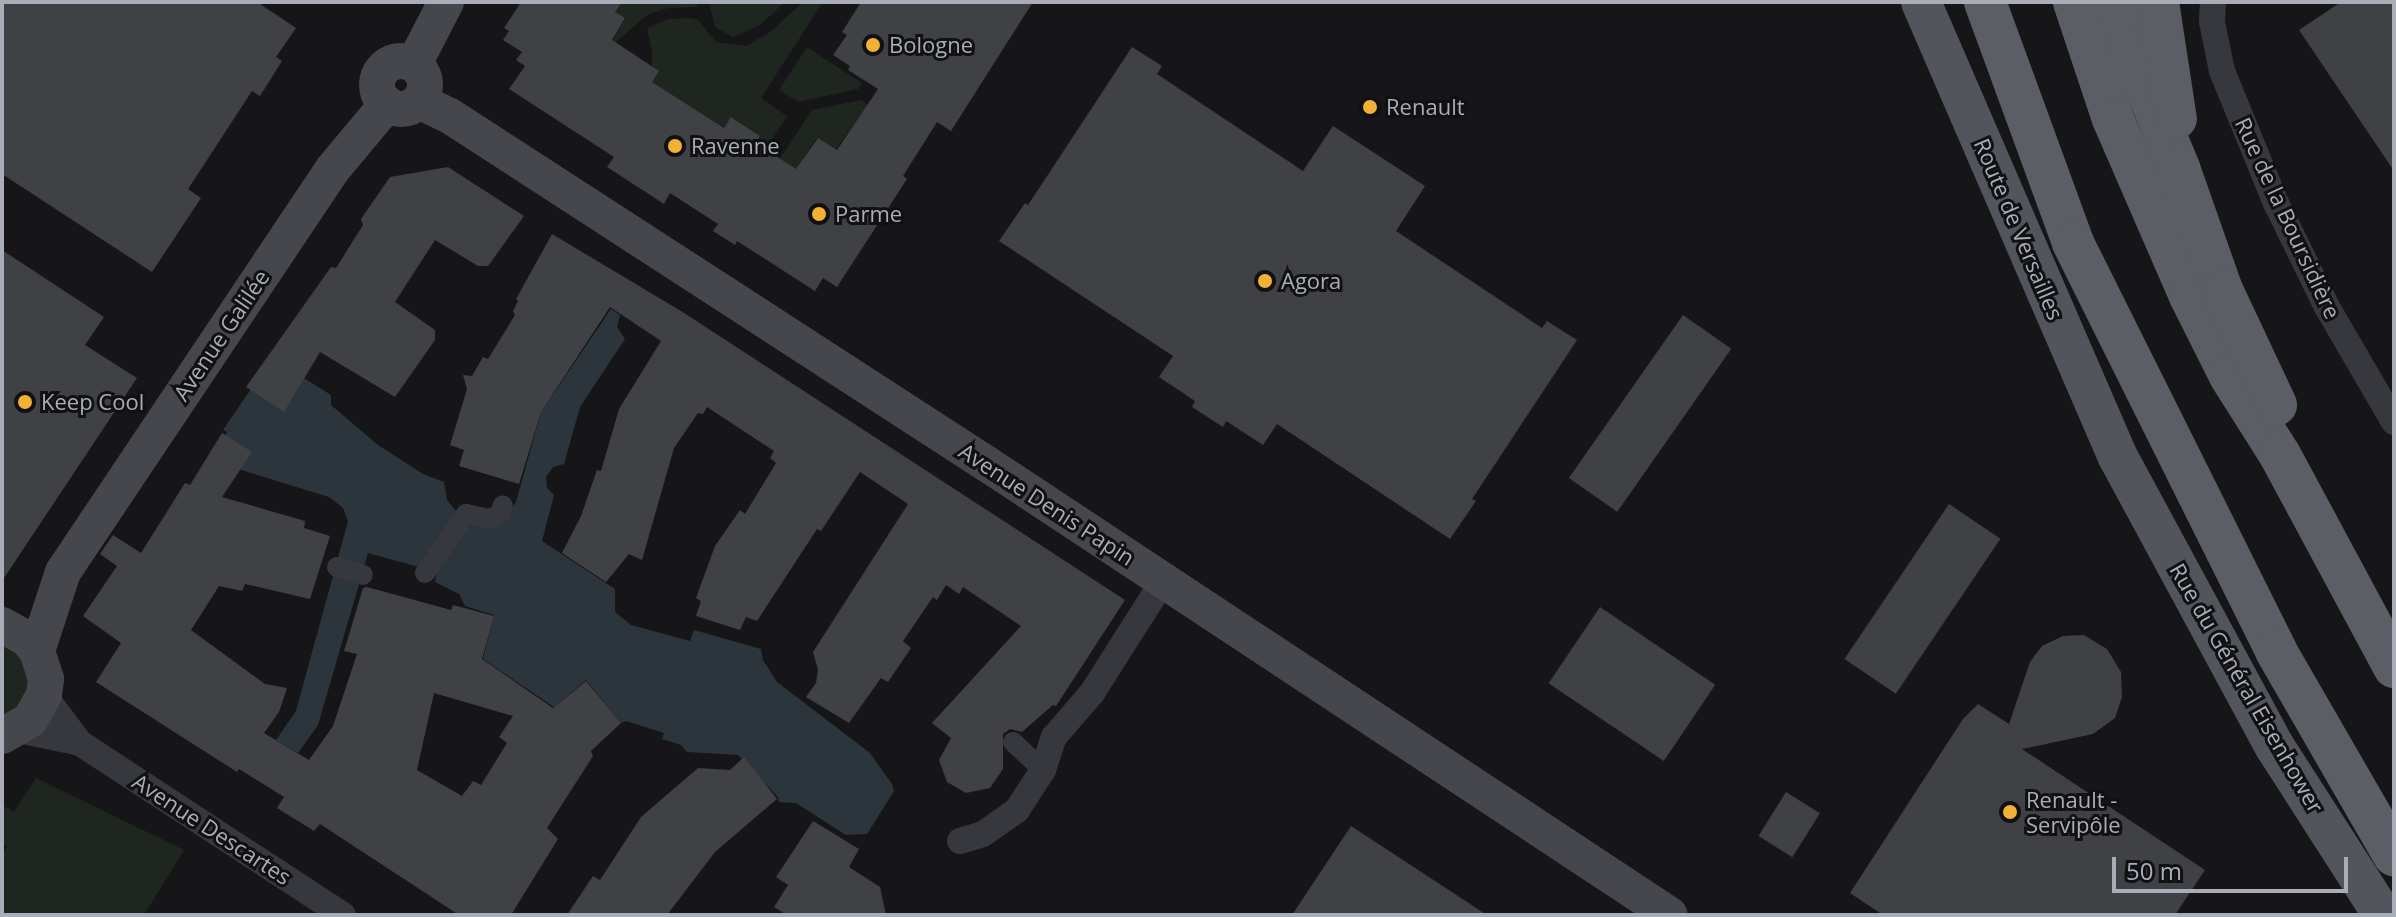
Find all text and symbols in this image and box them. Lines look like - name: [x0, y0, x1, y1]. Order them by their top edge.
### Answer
- place label: Bologne: [889, 32, 973, 58]
- marker: Bologne: [864, 36, 882, 54]
- place label: Renault: [1386, 94, 1465, 120]
- marker: Renault: [1361, 98, 1379, 116]
- street label: Rue de la Boursidière: [2230, 113, 2346, 323]
- place label: Ravenne: [691, 133, 779, 159]
- street label: Route de Versailles: [1969, 134, 2069, 324]
- marker: Ravenne: [666, 137, 684, 155]
- place label: Parme: [835, 201, 902, 227]
- marker: Parme: [810, 205, 828, 223]
- street label: Avenue Galilée: [168, 265, 274, 405]
- place label: Agora: [1281, 268, 1341, 294]
- marker: Agora: [1256, 272, 1274, 290]
- place label: Keep Cool: [41, 389, 144, 415]
- marker: Keep Cool: [16, 393, 34, 411]
- street label: Avenue Denis Papin: [954, 437, 1140, 571]
- street label: Rue du Général Eisenhower: [2165, 559, 2329, 817]
- street label: Avenue Descartes: [128, 768, 296, 890]
- place label: Renault - Servipôle: [2026, 786, 2121, 838]
- marker: Renault - Servipôle: [2001, 803, 2019, 821]
- scale bar: [2116, 841, 2352, 891]
- text: 50 m: [2126, 854, 2182, 887]

